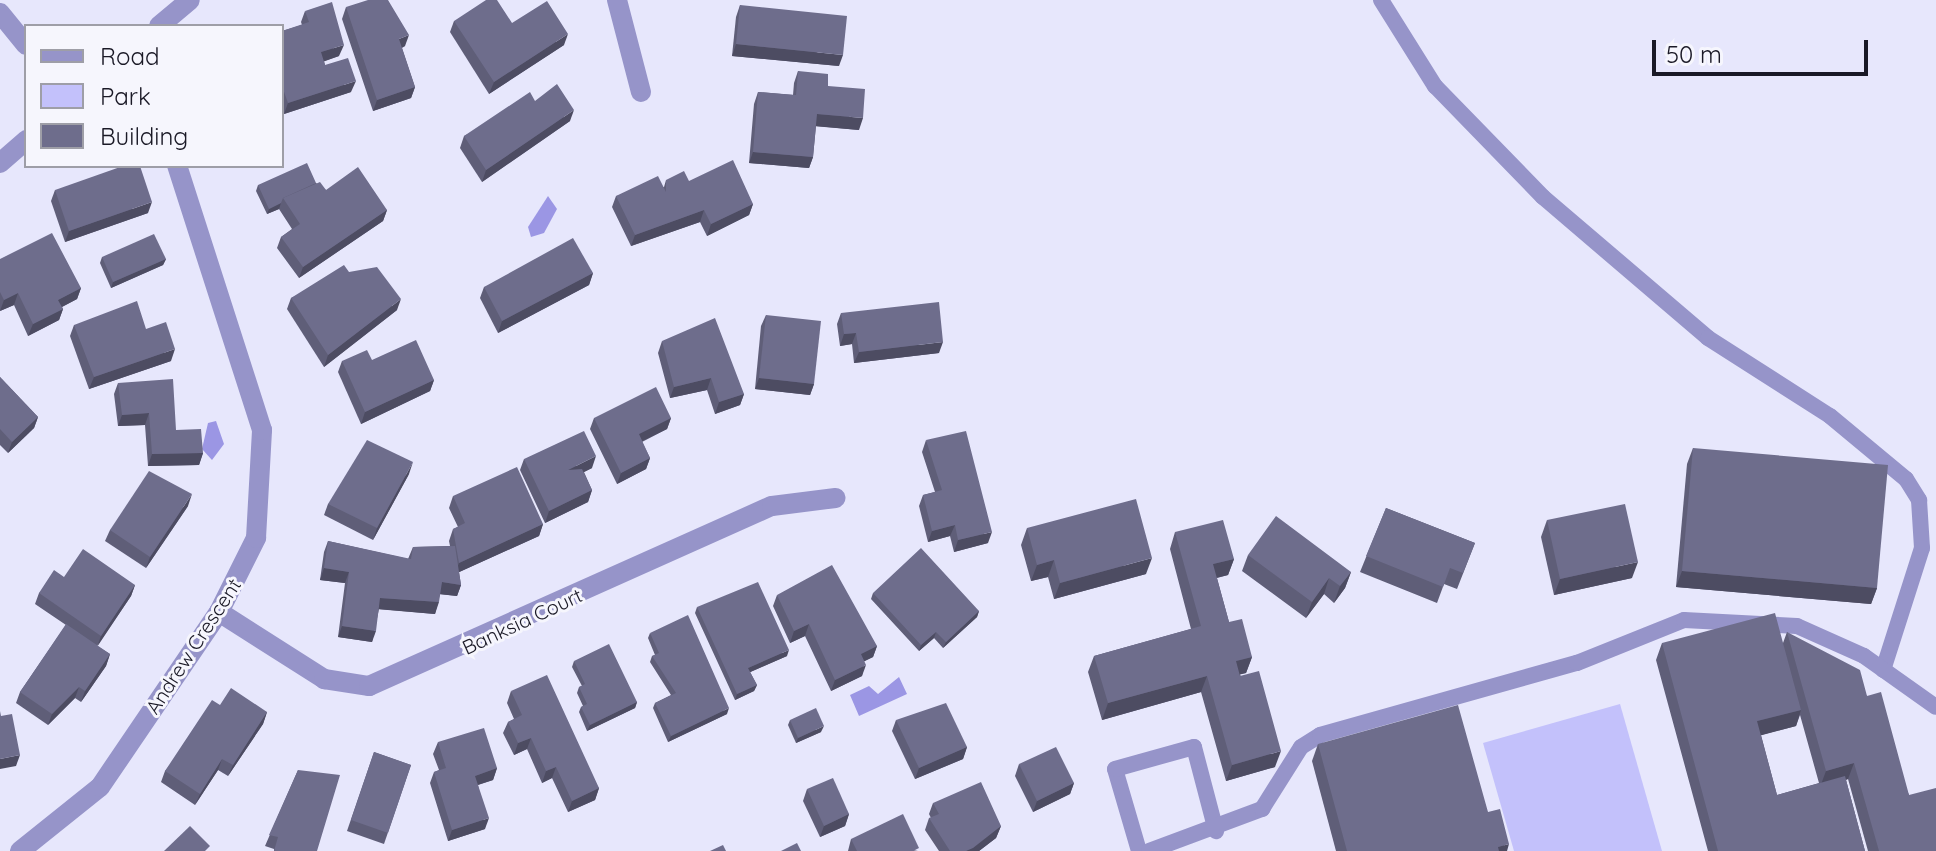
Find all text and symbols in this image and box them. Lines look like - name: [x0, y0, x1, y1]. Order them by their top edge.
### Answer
- legend: [24, 24, 284, 168]
- scale bar: [1656, 24, 1872, 74]
- text: 50 m: [1666, 39, 1722, 69]
- text: Road: [100, 41, 160, 71]
- text: Park: [100, 81, 151, 111]
- text: Building: [100, 121, 188, 151]
- street label: Andrew Crescent: [140, 574, 246, 718]
- street label: Banksia Court: [458, 583, 586, 659]

